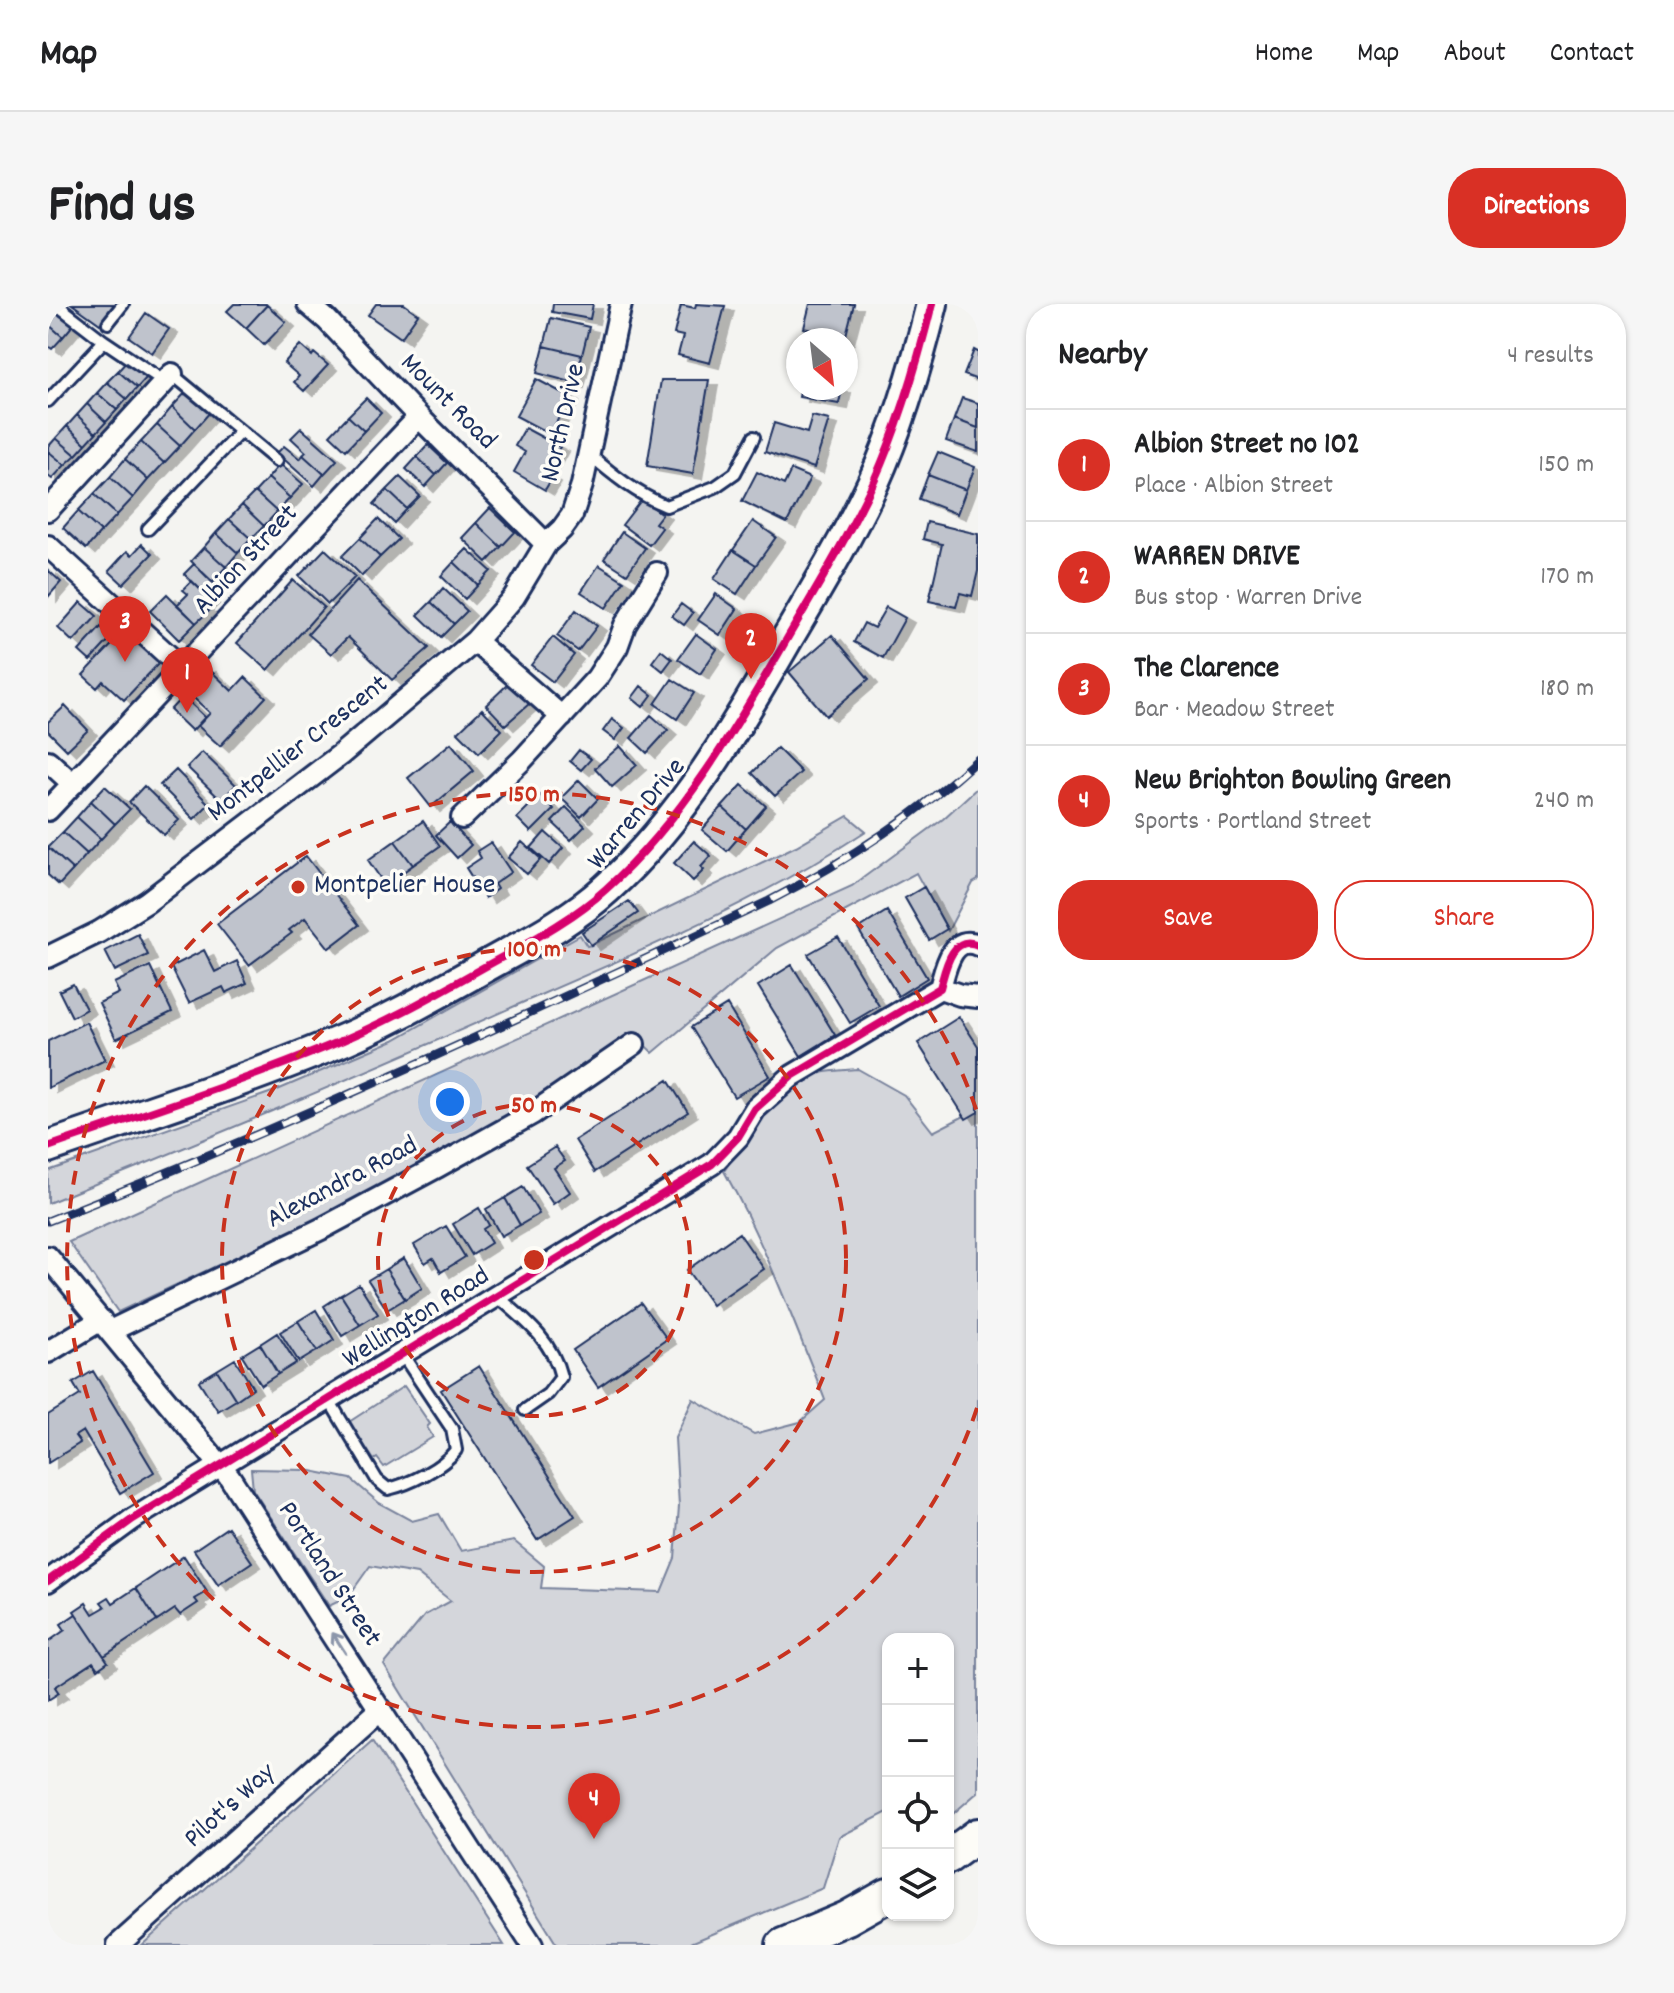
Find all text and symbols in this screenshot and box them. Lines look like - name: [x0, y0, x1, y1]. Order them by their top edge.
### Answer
- text: Map: [40, 28, 98, 83]
- text: Home: [1255, 35, 1313, 75]
- text: Map: [1357, 35, 1399, 75]
- text: About: [1443, 35, 1506, 75]
- text: Contact: [1550, 35, 1634, 75]
- text: Find us: [48, 168, 196, 248]
- button: Directions: [1448, 168, 1626, 248]
- north arrow: [786, 328, 858, 400]
- text: Nearby: [1058, 332, 1147, 381]
- text: 4 results: [1507, 338, 1594, 375]
- street label: Mount Road: [389, 345, 505, 461]
- street label: North Drive: [532, 360, 598, 486]
- text: Albion Street no 102: [1134, 425, 1360, 468]
- text: 1: [1081, 447, 1087, 484]
- text: 150 m: [1538, 447, 1594, 484]
- text: Place · Albion Street: [1134, 468, 1333, 505]
- street label: Albion Street: [185, 497, 309, 625]
- text: WARREN DRIVE: [1134, 537, 1300, 580]
- text: 2: [1078, 559, 1090, 596]
- text: 170 m: [1540, 559, 1594, 596]
- text: Bus stop · Warren Drive: [1134, 580, 1362, 617]
- pin: 3: [99, 596, 151, 662]
- pin: 2: [725, 613, 777, 679]
- pin: 1: [161, 647, 213, 713]
- text: The Clarence: [1134, 649, 1279, 692]
- street label: Montpellier Crescent: [200, 666, 398, 834]
- text: 3: [1078, 671, 1090, 708]
- text: 180 m: [1540, 671, 1594, 708]
- text: Bar · Meadow Street: [1134, 692, 1335, 729]
- street label: Warren Drive: [579, 750, 697, 880]
- text: New Brighton Bowling Green: [1134, 761, 1451, 804]
- text: 150 m: [508, 779, 560, 813]
- text: 4: [1079, 783, 1089, 820]
- text: 240 m: [1534, 783, 1594, 820]
- text: Sports · Portland Street: [1134, 804, 1371, 841]
- place label: Montpelier House: [314, 867, 495, 907]
- marker: Montpelier House: [289, 878, 307, 896]
- button: Save: [1058, 880, 1318, 960]
- button: Share: [1334, 880, 1594, 960]
- text: 100 m: [507, 934, 561, 968]
- your location: [430, 1082, 470, 1122]
- text: 50 m: [511, 1090, 557, 1124]
- street label: Alexandra Road: [260, 1127, 426, 1241]
- centre of rings: [520, 1246, 548, 1274]
- street label: Wellington Road: [336, 1258, 498, 1380]
- street label: Portland Street: [266, 1494, 390, 1656]
- one-way arrow: [330, 1632, 346, 1655]
- map controls: [882, 1633, 954, 1921]
- button: +: [882, 1633, 954, 1705]
- button: −: [882, 1705, 954, 1777]
- street label: Pilot's Way: [176, 1754, 286, 1859]
- pin: 4: [568, 1773, 620, 1839]
- button: locate: [882, 1777, 954, 1849]
- button: layers: [882, 1849, 954, 1921]

